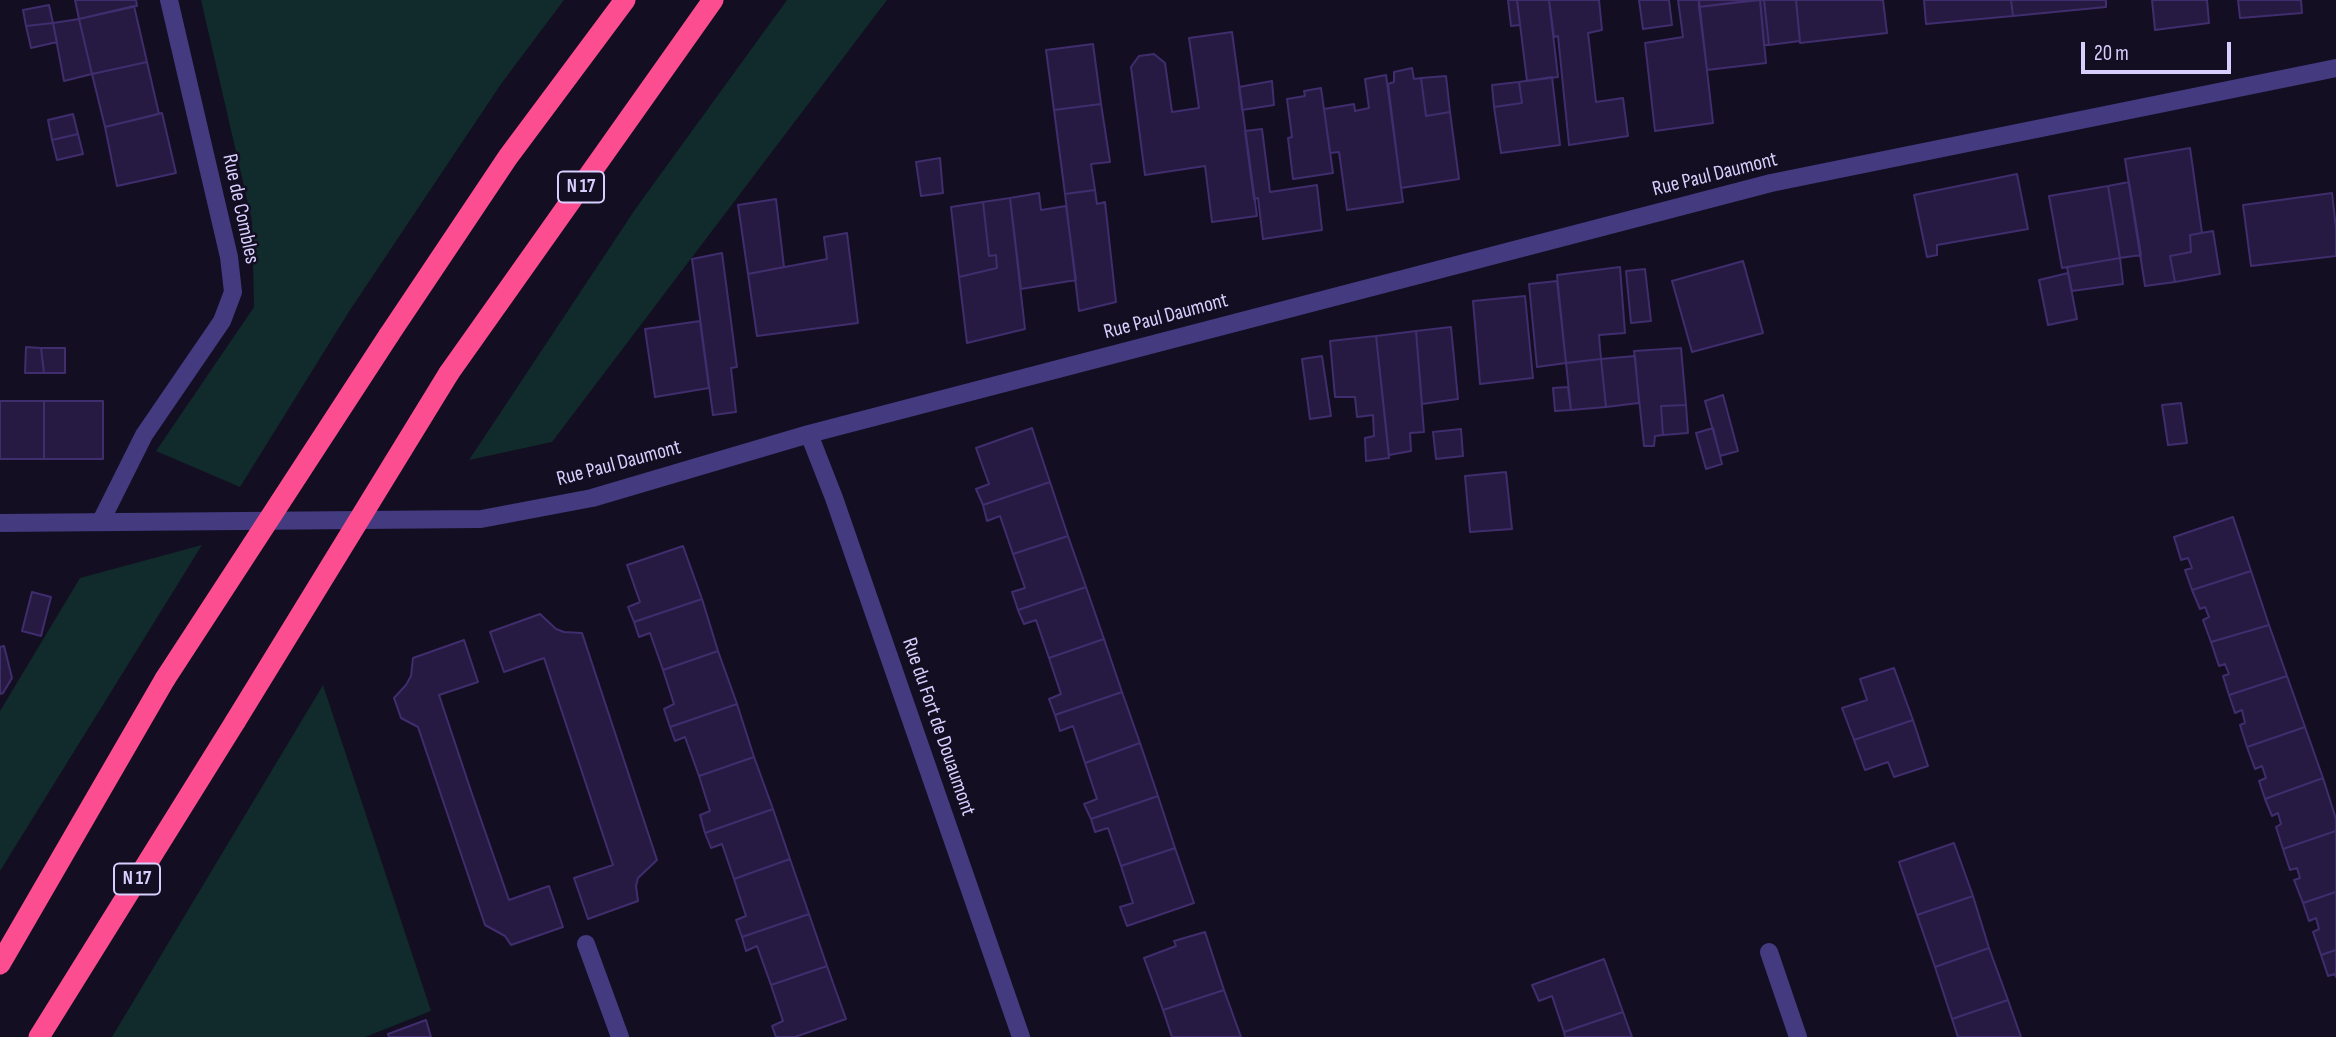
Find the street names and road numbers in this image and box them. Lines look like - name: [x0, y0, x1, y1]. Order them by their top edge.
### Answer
- street label: Rue Paul Daumont: [1650, 147, 1780, 203]
- street label: Rue de Combles: [216, 152, 264, 266]
- road number: N 17: [558, 172, 604, 202]
- street label: Rue Paul Daumont: [1101, 288, 1231, 346]
- street label: Rue Paul Daumont: [554, 435, 684, 493]
- street label: Rue du Fort de Douaumont: [896, 635, 980, 819]
- road number: N 17: [114, 864, 160, 894]

